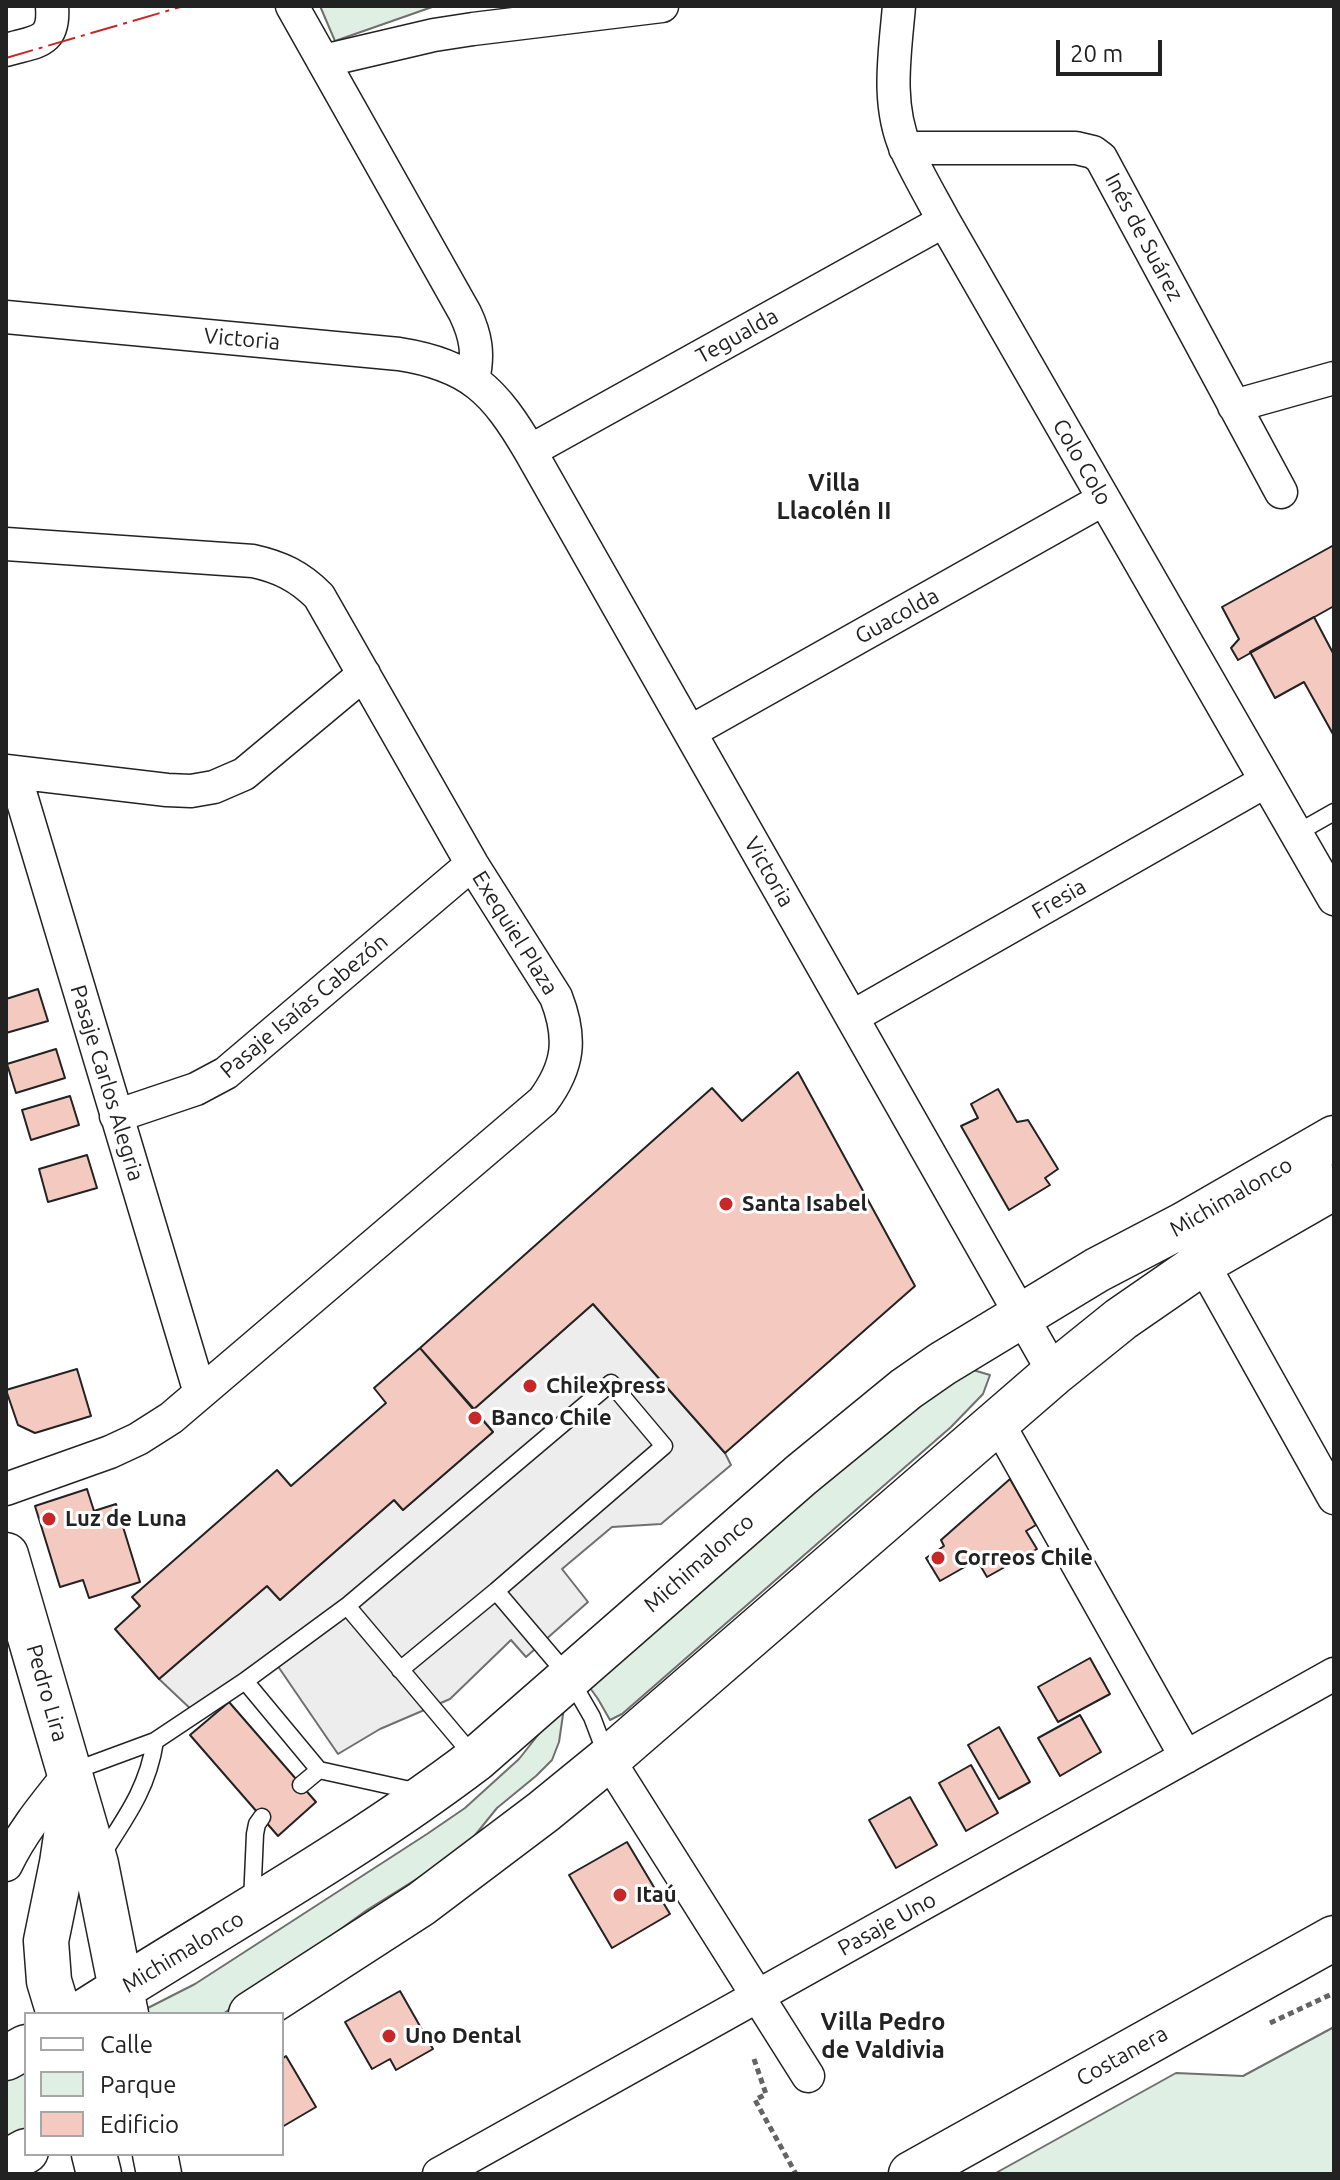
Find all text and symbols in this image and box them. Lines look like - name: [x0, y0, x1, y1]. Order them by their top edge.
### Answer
- scale bar: [1060, 24, 1166, 74]
- text: 20 m: [1070, 40, 1123, 67]
- street label: Inés de Suárez: [1099, 169, 1189, 305]
- street label: Tegualda: [691, 303, 783, 369]
- street label: Victoria: [203, 323, 281, 355]
- street label: Colo Colo: [1047, 414, 1117, 510]
- district label: Villa Llacolén II: [777, 469, 891, 525]
- street label: Guacolda: [851, 582, 943, 650]
- street label: Victoria: [738, 832, 800, 912]
- street label: Exequiel Plaza: [466, 866, 564, 1000]
- street label: Fresia: [1027, 873, 1091, 925]
- street label: Pasaje Isaías Cabezón: [215, 928, 393, 1084]
- street label: Pasaje Carlos Alegria: [65, 982, 149, 1184]
- street label: Michimalonco: [1165, 1151, 1297, 1243]
- place label: Santa Isabel: [742, 1191, 867, 1217]
- marker: Santa Isabel: [717, 1195, 735, 1213]
- place label: Chilexpress: [546, 1373, 666, 1399]
- marker: Chilexpress: [521, 1377, 539, 1395]
- place label: Banco Chile: [491, 1405, 612, 1431]
- marker: Banco Chile: [466, 1409, 484, 1427]
- place label: Luz de Luna: [65, 1506, 187, 1532]
- street label: Michimalonco: [639, 1508, 759, 1618]
- marker: Luz de Luna: [40, 1510, 58, 1528]
- place label: Correos Chile: [954, 1545, 1093, 1571]
- marker: Correos Chile: [929, 1549, 947, 1567]
- street label: Pedro Lira: [21, 1641, 73, 1745]
- place label: Itaú: [636, 1882, 677, 1908]
- marker: Itaú: [611, 1886, 629, 1904]
- street label: Pasaje Uno: [833, 1886, 941, 1962]
- street label: Michimalonco: [117, 1905, 249, 1999]
- district label: Villa Pedro de Valdivia: [821, 2008, 945, 2064]
- legend: [24, 2012, 284, 2156]
- street label: Costanera: [1072, 2020, 1172, 2092]
- place label: Uno Dental: [405, 2023, 521, 2049]
- marker: Uno Dental: [380, 2027, 398, 2045]
- text: Calle: [100, 2031, 153, 2058]
- text: Parque: [100, 2071, 177, 2098]
- text: Edificio: [100, 2111, 179, 2138]

